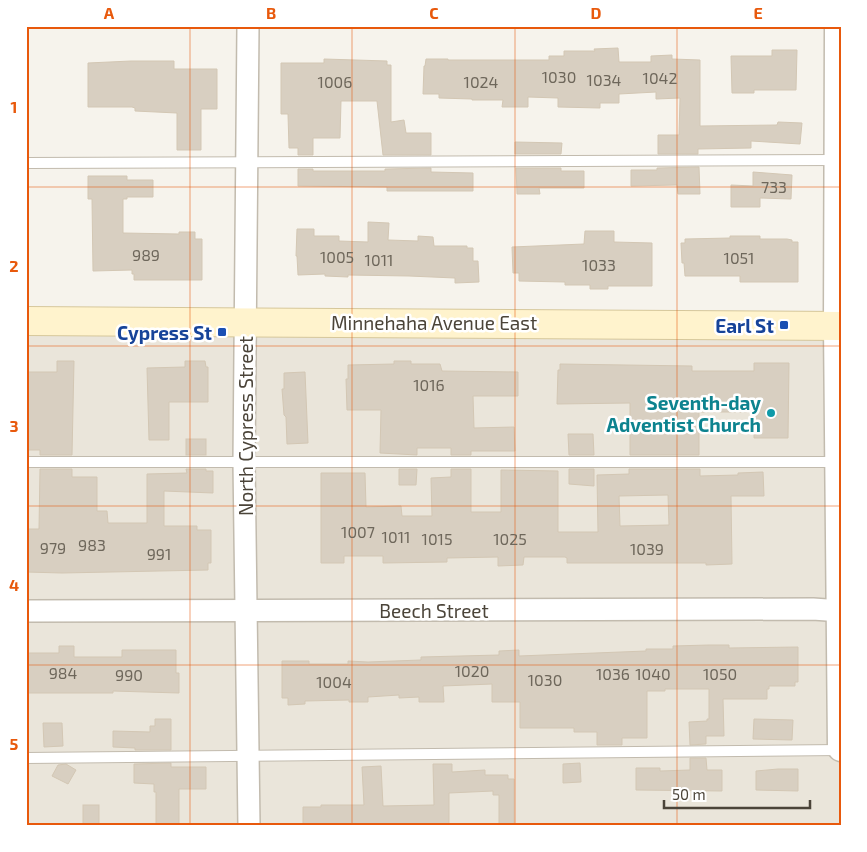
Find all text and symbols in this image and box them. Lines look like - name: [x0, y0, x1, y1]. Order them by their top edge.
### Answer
- text: A: [104, 3, 115, 22]
- text: B: [266, 3, 276, 22]
- text: C: [429, 3, 439, 22]
- text: D: [591, 3, 602, 22]
- text: E: [753, 3, 763, 22]
- house number: 1030: [542, 67, 576, 86]
- house number: 1042: [643, 68, 677, 87]
- house number: 1034: [587, 70, 622, 89]
- house number: 1006: [318, 72, 352, 91]
- house number: 1024: [464, 72, 499, 91]
- text: 1: [11, 97, 17, 116]
- house number: 733: [761, 177, 787, 196]
- house number: 989: [132, 245, 160, 264]
- house number: 1005: [320, 247, 354, 266]
- house number: 1051: [724, 248, 754, 267]
- house number: 1011: [365, 250, 393, 269]
- house number: 1033: [582, 255, 616, 274]
- text: 2: [9, 256, 19, 275]
- street label: Minnehaha Avenue East: [331, 311, 537, 334]
- place label: Earl St: [715, 314, 774, 337]
- marker: Earl St: [778, 319, 790, 331]
- place label: Cypress St: [117, 321, 212, 345]
- marker: Cypress St: [216, 326, 228, 338]
- street label: North Cypress Street: [234, 336, 257, 516]
- house number: 1016: [413, 375, 445, 394]
- place label: Seventh-day Adventist Church: [607, 391, 761, 436]
- marker: Seventh-day Adventist Church: [765, 407, 777, 419]
- text: 3: [9, 416, 19, 435]
- house number: 1007: [341, 522, 375, 541]
- house number: 1011: [382, 527, 410, 546]
- house number: 1015: [422, 529, 452, 548]
- house number: 1025: [493, 529, 527, 548]
- house number: 983: [78, 535, 106, 554]
- house number: 979: [40, 538, 66, 557]
- house number: 1039: [630, 539, 664, 558]
- house number: 991: [147, 544, 171, 563]
- text: 4: [9, 575, 19, 594]
- street label: Beech Street: [379, 599, 489, 622]
- house number: 1020: [455, 661, 489, 680]
- house number: 984: [49, 663, 78, 682]
- house number: 1036: [596, 664, 630, 683]
- house number: 1040: [635, 664, 671, 683]
- house number: 1050: [703, 664, 737, 683]
- house number: 990: [115, 665, 143, 684]
- house number: 1030: [528, 670, 562, 689]
- house number: 1004: [316, 672, 352, 691]
- text: 5: [10, 734, 19, 753]
- scale bar: [664, 777, 811, 809]
- text: 50 m: [672, 785, 706, 803]

